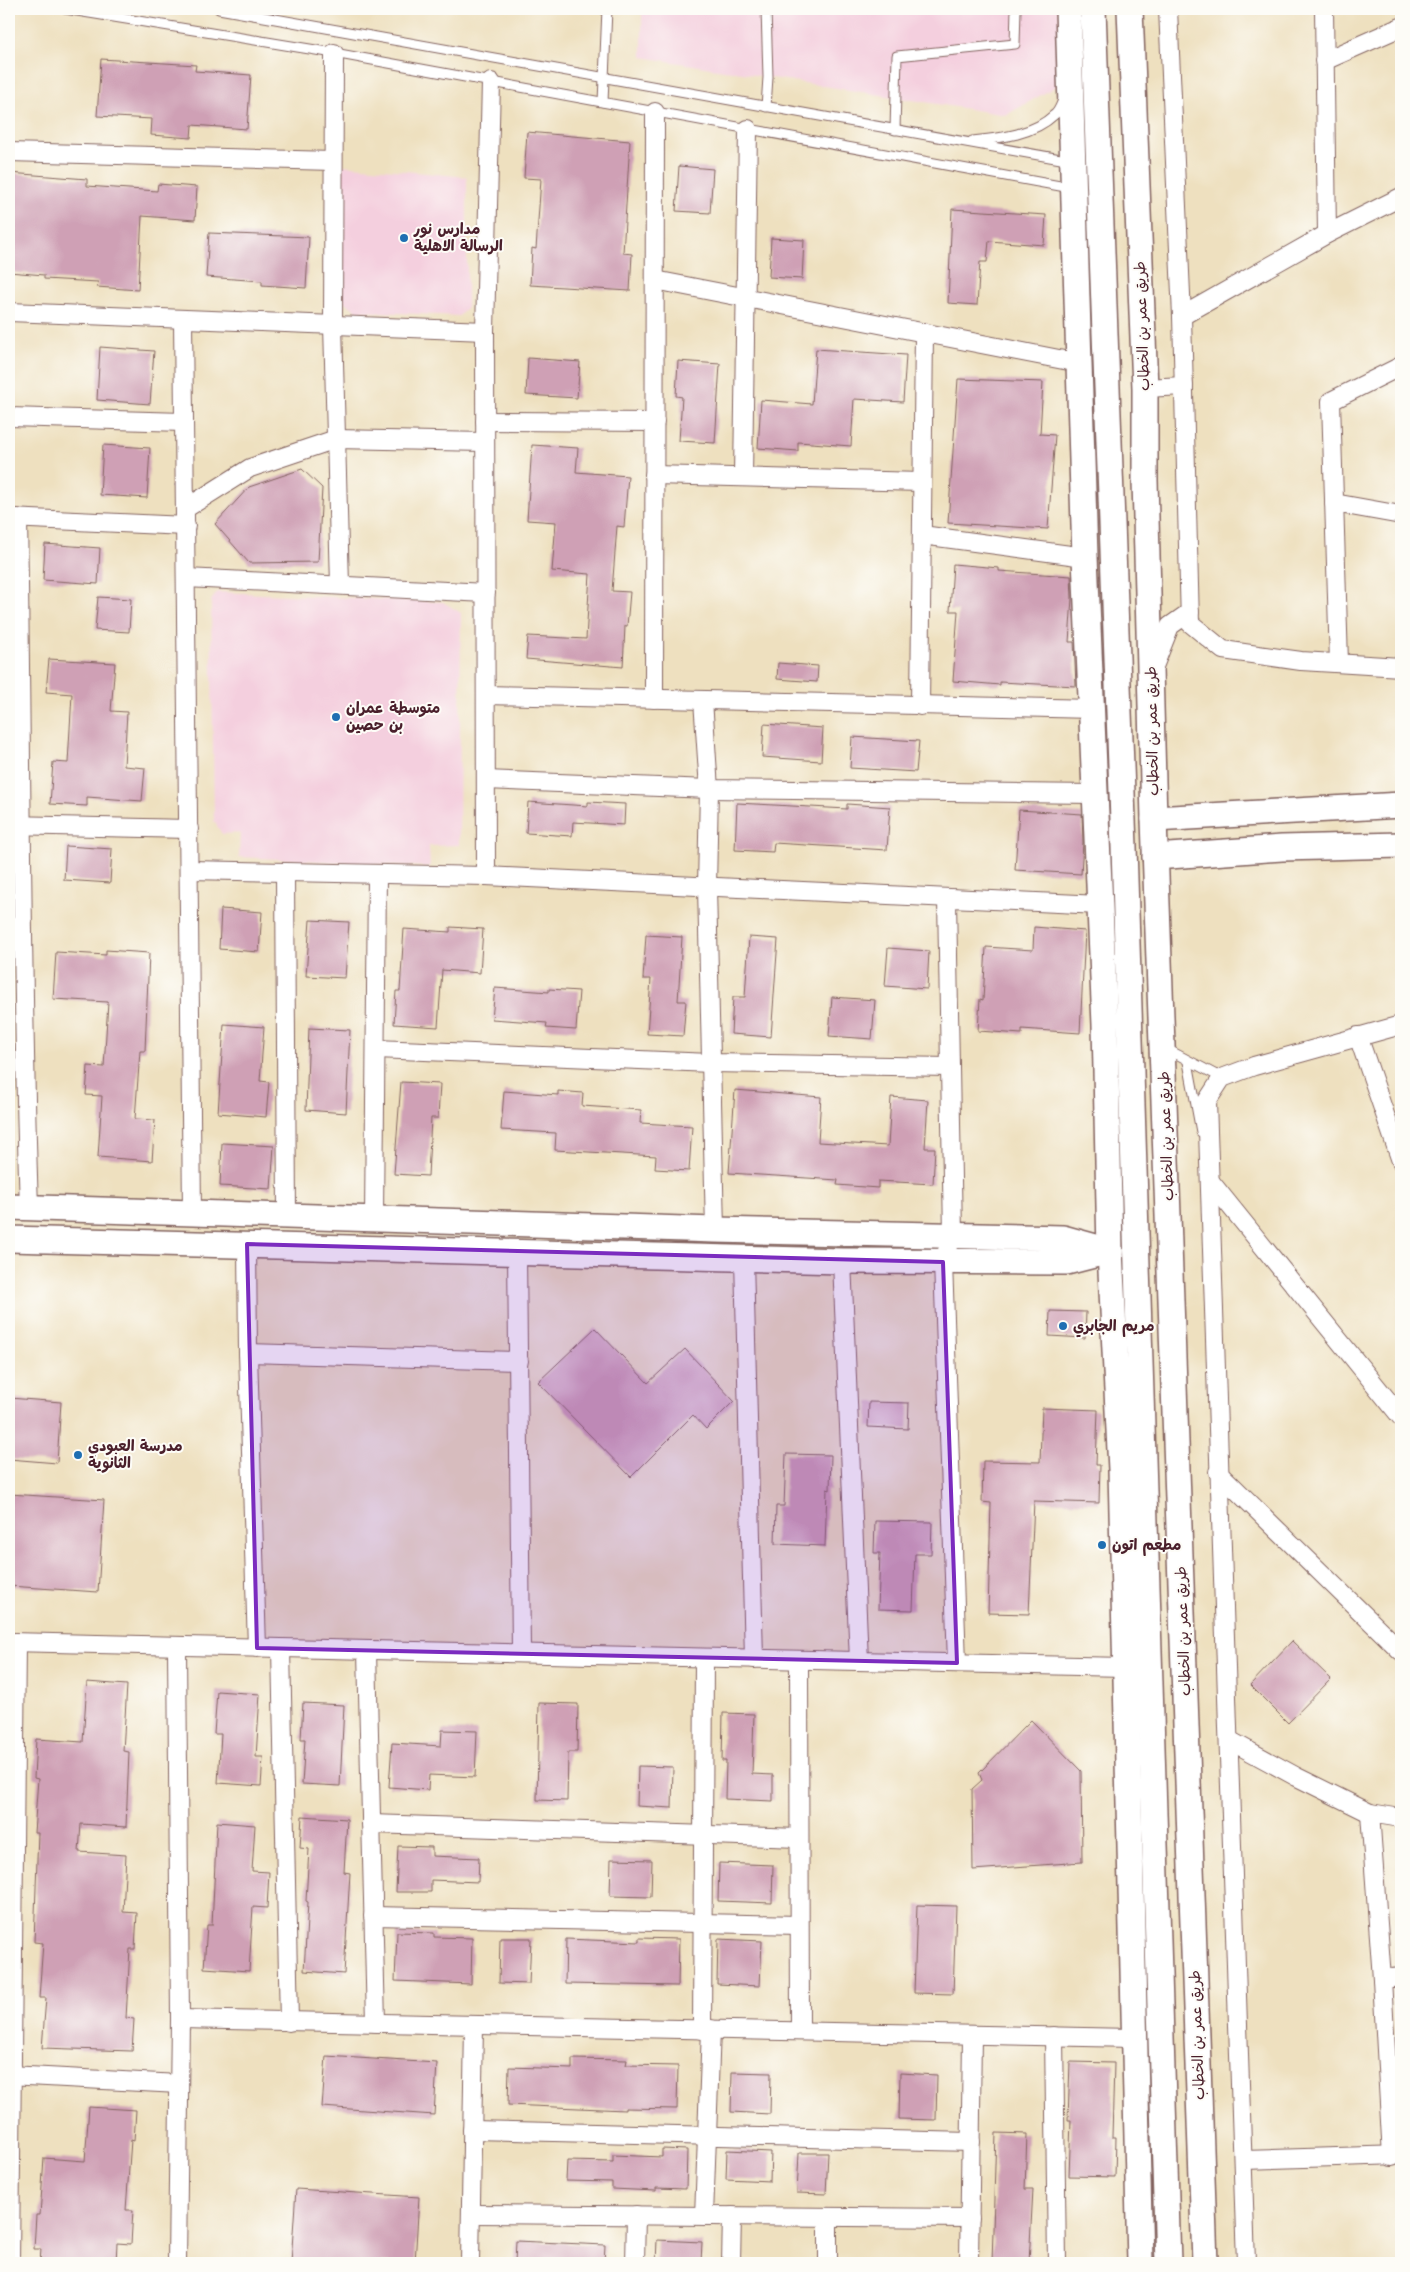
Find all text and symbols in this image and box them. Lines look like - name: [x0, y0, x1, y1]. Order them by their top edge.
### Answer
- place label: مدارس نور الرسالة الاهلية: [413, 220, 503, 255]
- marker: مدارس نور الرسالة الاهلية: [398, 232, 410, 244]
- street label: طريق عمر بن الخطاب: [1131, 261, 1153, 391]
- street label: طريق عمر بن الخطاب: [1142, 666, 1162, 796]
- place label: متوسطة عمران بن حصين: [346, 699, 440, 734]
- marker: متوسطة عمران بن حصين: [330, 711, 342, 723]
- street label: طريق عمر بن الخطاب: [1155, 1071, 1177, 1201]
- place label: مريم الجابري: [1073, 1317, 1154, 1338]
- marker: مريم الجابري: [1057, 1320, 1069, 1332]
- place label: مدرسة العبودي الثانوية: [88, 1437, 183, 1473]
- marker: مدرسة العبودي الثانوية: [72, 1449, 84, 1461]
- place label: مطعم اتون: [1112, 1536, 1181, 1556]
- marker: مطعم اتون: [1096, 1539, 1108, 1551]
- street label: طريق عمر بن الخطاب: [1172, 1566, 1194, 1696]
- street label: طريق عمر بن الخطاب: [1186, 1970, 1208, 2100]

